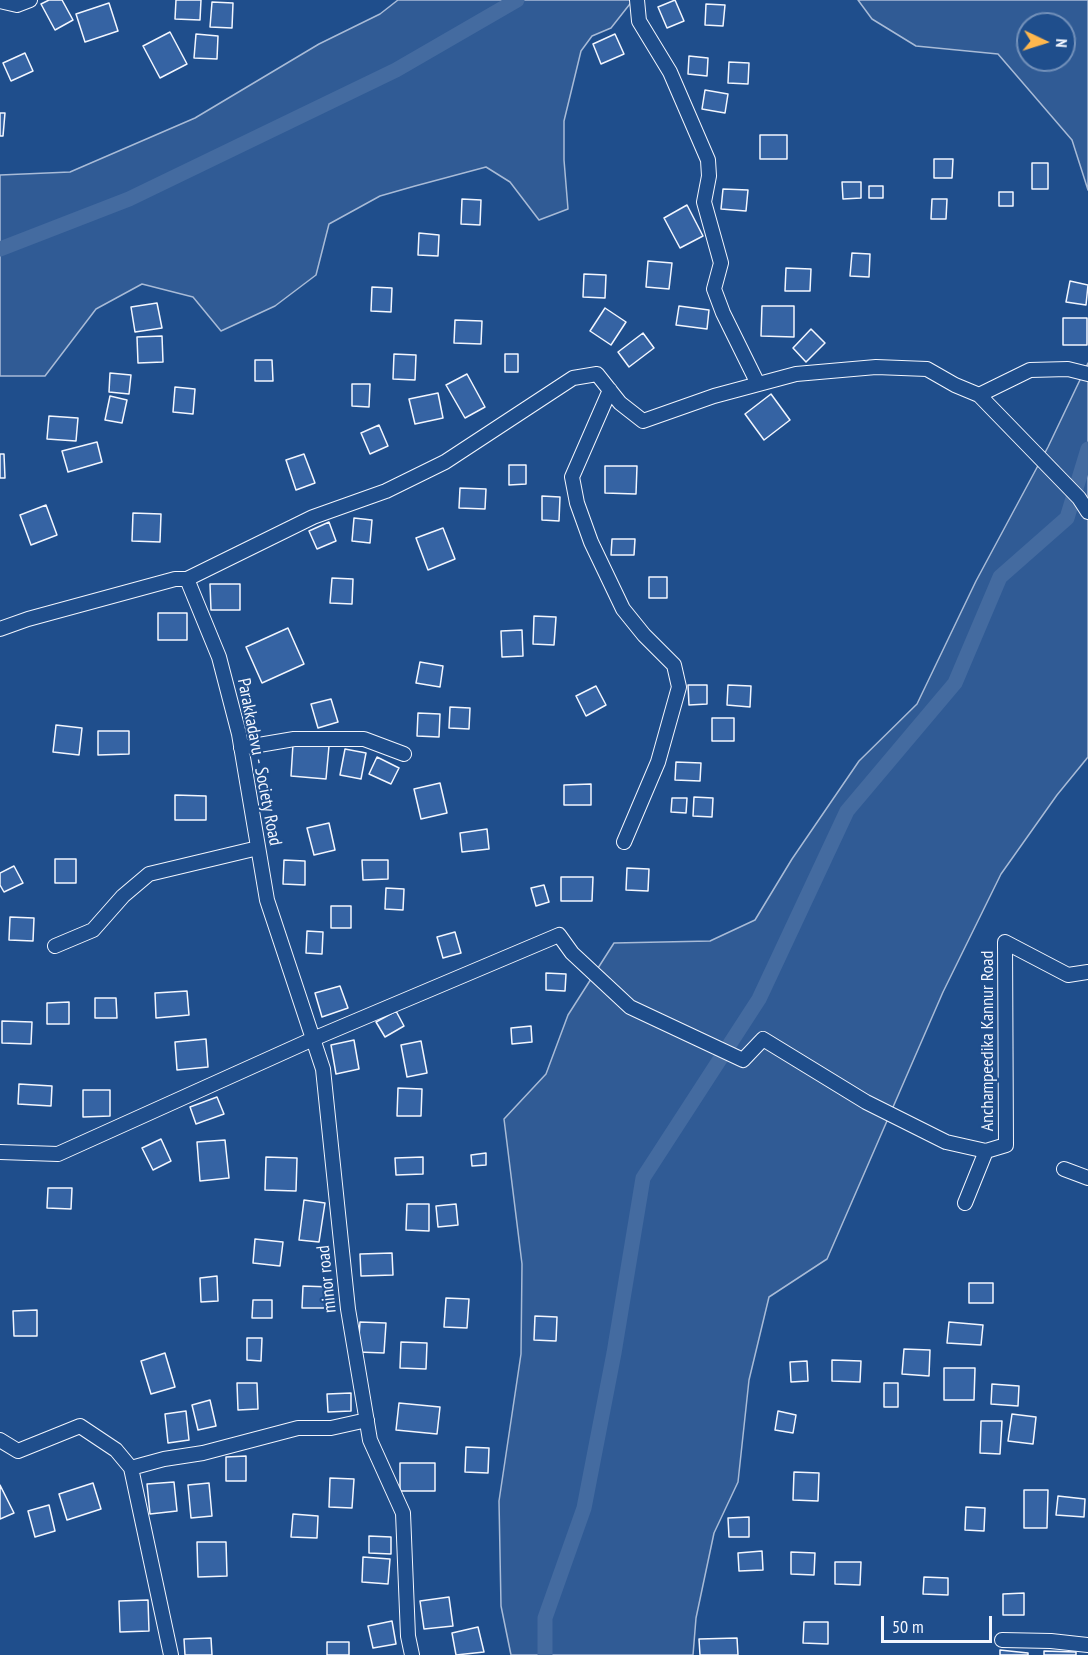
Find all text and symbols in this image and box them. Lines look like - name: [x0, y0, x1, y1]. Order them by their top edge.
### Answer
- north arrow: [1016, 12, 1076, 72]
- text: N: [1052, 38, 1072, 48]
- street label: Parakkadavu - Society Road: [232, 676, 286, 848]
- street label: Anchampeedika Kannur Road: [977, 951, 999, 1131]
- street label: minor road: [313, 1244, 341, 1314]
- scale bar: [884, 1604, 995, 1642]
- text: 50 m: [892, 1615, 924, 1638]

